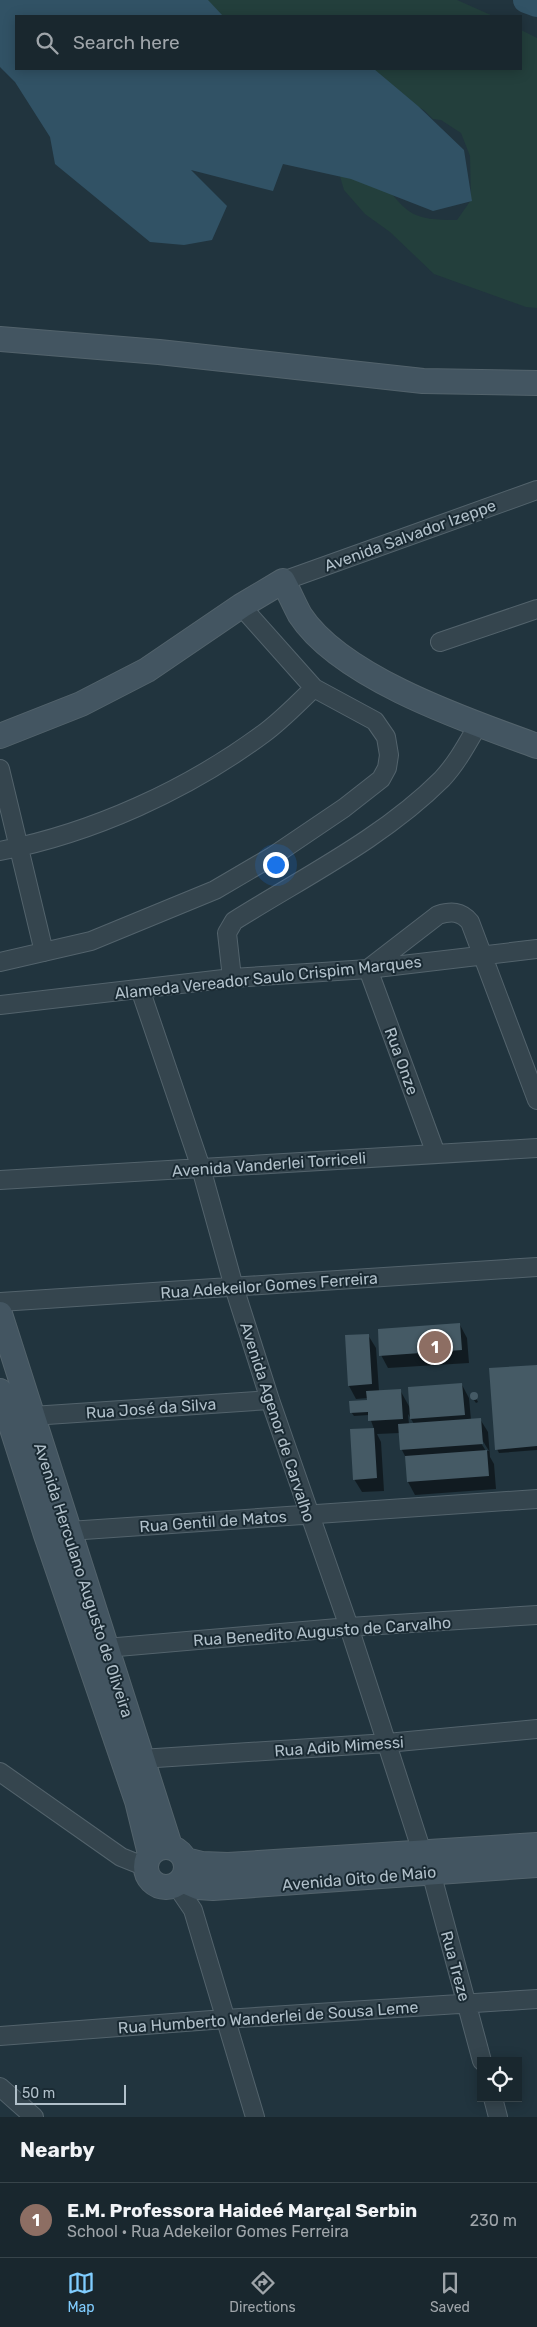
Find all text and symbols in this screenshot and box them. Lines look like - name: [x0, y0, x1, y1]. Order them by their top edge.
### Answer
- search box: [15, 15, 522, 70]
- icon: search: [33, 29, 61, 57]
- text: Search here: [73, 31, 180, 54]
- street label: Avenida Salvador Izeppe: [322, 496, 499, 575]
- your location: [263, 852, 289, 878]
- street label: Alameda Vereador Saulo Crispim Marques: [114, 952, 422, 1003]
- street label: Rua Onze: [381, 1025, 423, 1098]
- street label: Avenida Vanderlei Torriceli: [171, 1148, 367, 1181]
- street label: Rua Adekeilor Gomes Ferreira: [160, 1268, 378, 1303]
- street label: Avenida Agenor de Carvalho: [236, 1320, 319, 1524]
- pin: 1: [419, 1328, 451, 1366]
- street label: Rua José da Silva: [85, 1394, 217, 1423]
- street label: Avenida Herculano Augusto de Oliveira: [30, 1440, 137, 1720]
- street label: Rua Gentil de Matos: [139, 1507, 287, 1536]
- street label: Rua Benedito Augusto de Carvalho: [192, 1613, 452, 1650]
- street label: Rua Adib Mimessi: [274, 1732, 404, 1761]
- street label: Avenida Oito de Maio: [281, 1862, 437, 1895]
- street label: Rua Treze: [437, 1929, 474, 2004]
- street label: Rua Humberto Wanderlei de Sousa Leme: [117, 1998, 419, 2037]
- map controls: [477, 2057, 522, 2102]
- button: locate: [477, 2057, 522, 2102]
- scale bar: [15, 2082, 126, 2105]
- text: 50 m: [22, 2085, 55, 2102]
- text: Nearby: [20, 2137, 95, 2162]
- text: E.M. Professora Haideé Marçal Serbin: [67, 2199, 417, 2222]
- text: 1: [32, 2211, 40, 2230]
- text: 230 m: [470, 2211, 517, 2230]
- text: School · Rua Adekeilor Gomes Ferreira: [67, 2222, 349, 2241]
- tab: Map: [67, 2269, 95, 2316]
- tab: Directions: [229, 2269, 296, 2316]
- tab: Saved: [430, 2269, 470, 2316]

